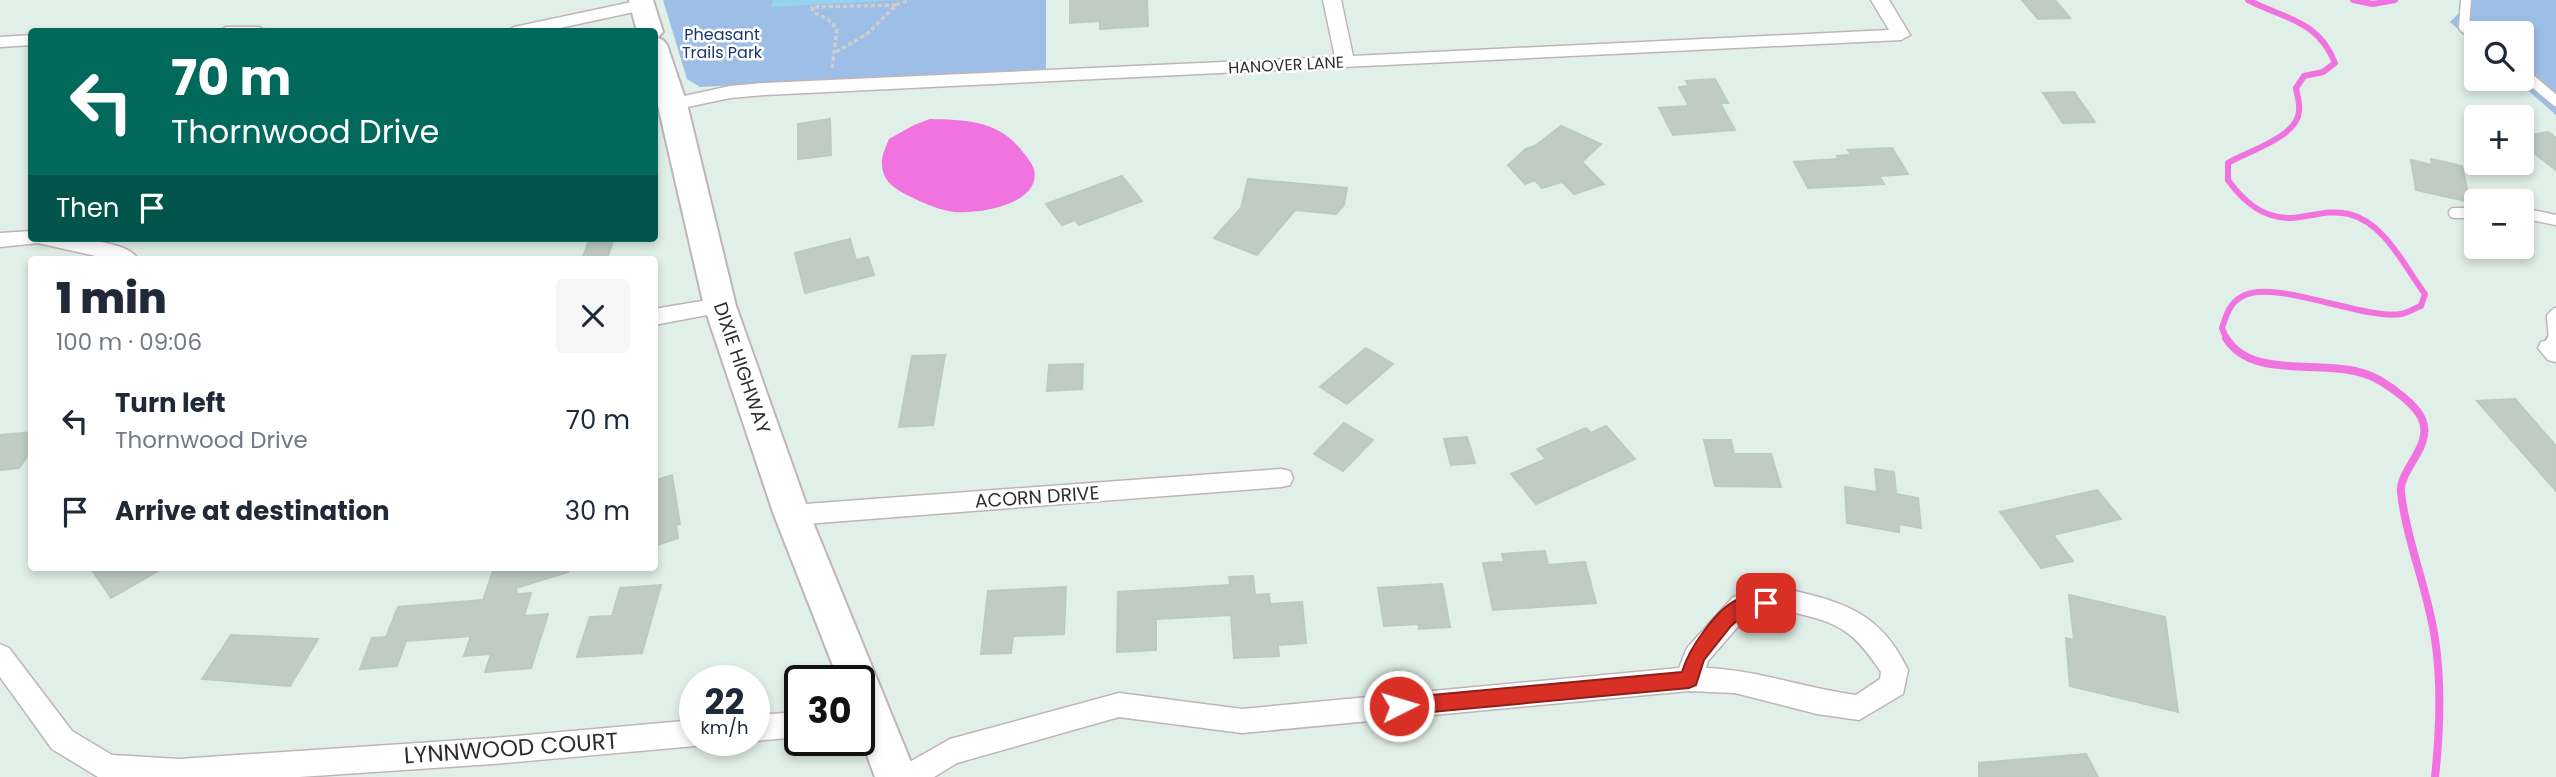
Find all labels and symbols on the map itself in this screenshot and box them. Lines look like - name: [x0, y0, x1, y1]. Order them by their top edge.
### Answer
- park label: Pheasant Trails Park: [682, 23, 763, 64]
- street label: HANOVER LANE: [1228, 50, 1344, 80]
- street label: DIXIE HIGHWAY: [707, 299, 777, 437]
- street label: ACORN DRIVE: [974, 479, 1100, 515]
- pin: [1736, 573, 1796, 633]
- speed limit sign: 30: [784, 665, 875, 756]
- position arrow: [1362, 669, 1436, 743]
- street label: LYNNWOOD COURT: [403, 725, 619, 771]

